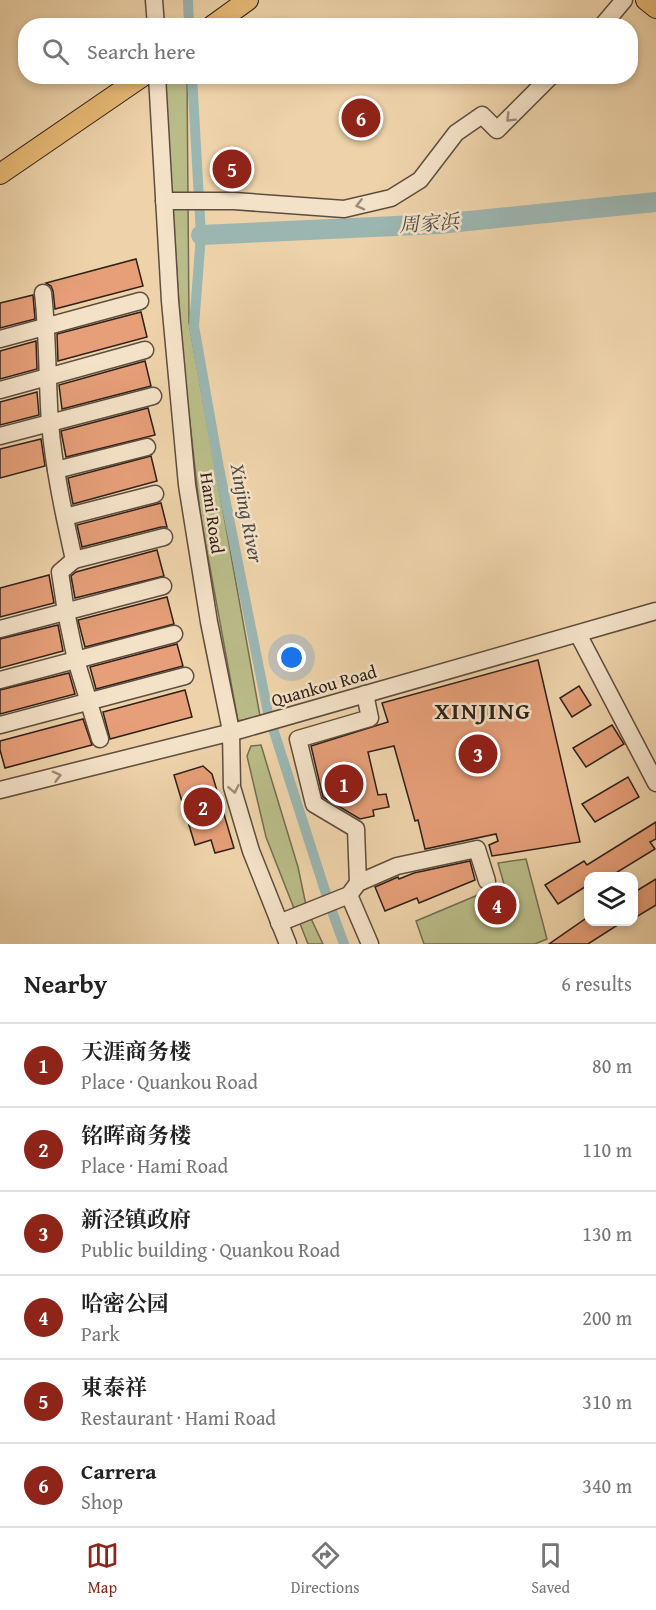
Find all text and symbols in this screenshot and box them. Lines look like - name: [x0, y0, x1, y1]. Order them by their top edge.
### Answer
- search box: [18, 18, 638, 84]
- icon: search: [39, 35, 72, 68]
- text: Search here: [87, 35, 196, 67]
- pin: 6: [342, 96, 380, 140]
- one-way arrow: [506, 110, 517, 121]
- pin: 5: [212, 146, 252, 192]
- one-way arrow: [355, 198, 365, 211]
- water label: 周家浜: [398, 206, 462, 239]
- water label: Xinjing River: [223, 460, 271, 566]
- street label: Hami Road: [193, 471, 232, 556]
- your location: [277, 643, 306, 672]
- street label: Quankou Road: [268, 657, 380, 713]
- district label: XINJING: [435, 693, 531, 728]
- pin: 3: [458, 732, 498, 777]
- pin: 1: [324, 762, 364, 806]
- one-way arrow: [51, 770, 61, 783]
- pin: 2: [184, 784, 222, 830]
- one-way arrow: [227, 784, 239, 794]
- map controls: [584, 872, 638, 926]
- button: layers: [584, 872, 638, 926]
- pin: 4: [478, 882, 516, 928]
- text: Nearby: [24, 964, 107, 1003]
- text: 6 results: [561, 969, 632, 998]
- text: 天涯商务楼: [81, 1035, 191, 1067]
- text: 1: [38, 1051, 49, 1080]
- text: 80 m: [592, 1051, 632, 1080]
- text: Place · Quankou Road: [81, 1067, 258, 1096]
- text: 铭晖商务楼: [81, 1119, 191, 1151]
- text: 2: [38, 1135, 49, 1164]
- text: 110 m: [582, 1135, 632, 1164]
- text: Place · Hami Road: [81, 1151, 228, 1180]
- text: 新泾镇政府: [81, 1203, 191, 1235]
- text: 3: [38, 1219, 49, 1248]
- text: 130 m: [582, 1219, 632, 1248]
- text: Public building · Quankou Road: [81, 1235, 340, 1264]
- text: 哈密公园: [81, 1287, 169, 1319]
- text: 4: [38, 1303, 49, 1332]
- text: 200 m: [582, 1303, 632, 1332]
- text: Park: [81, 1319, 120, 1348]
- text: 東泰祥: [81, 1371, 147, 1403]
- text: 5: [38, 1387, 49, 1416]
- text: 310 m: [582, 1387, 632, 1416]
- text: Restaurant · Hami Road: [81, 1403, 276, 1432]
- text: Carrera: [81, 1455, 157, 1487]
- text: 6: [38, 1471, 49, 1500]
- text: 340 m: [582, 1471, 632, 1500]
- text: Shop: [81, 1487, 123, 1516]
- tab: Map: [86, 1539, 119, 1599]
- tab: Directions: [291, 1539, 360, 1599]
- tab: Saved: [531, 1539, 570, 1599]

